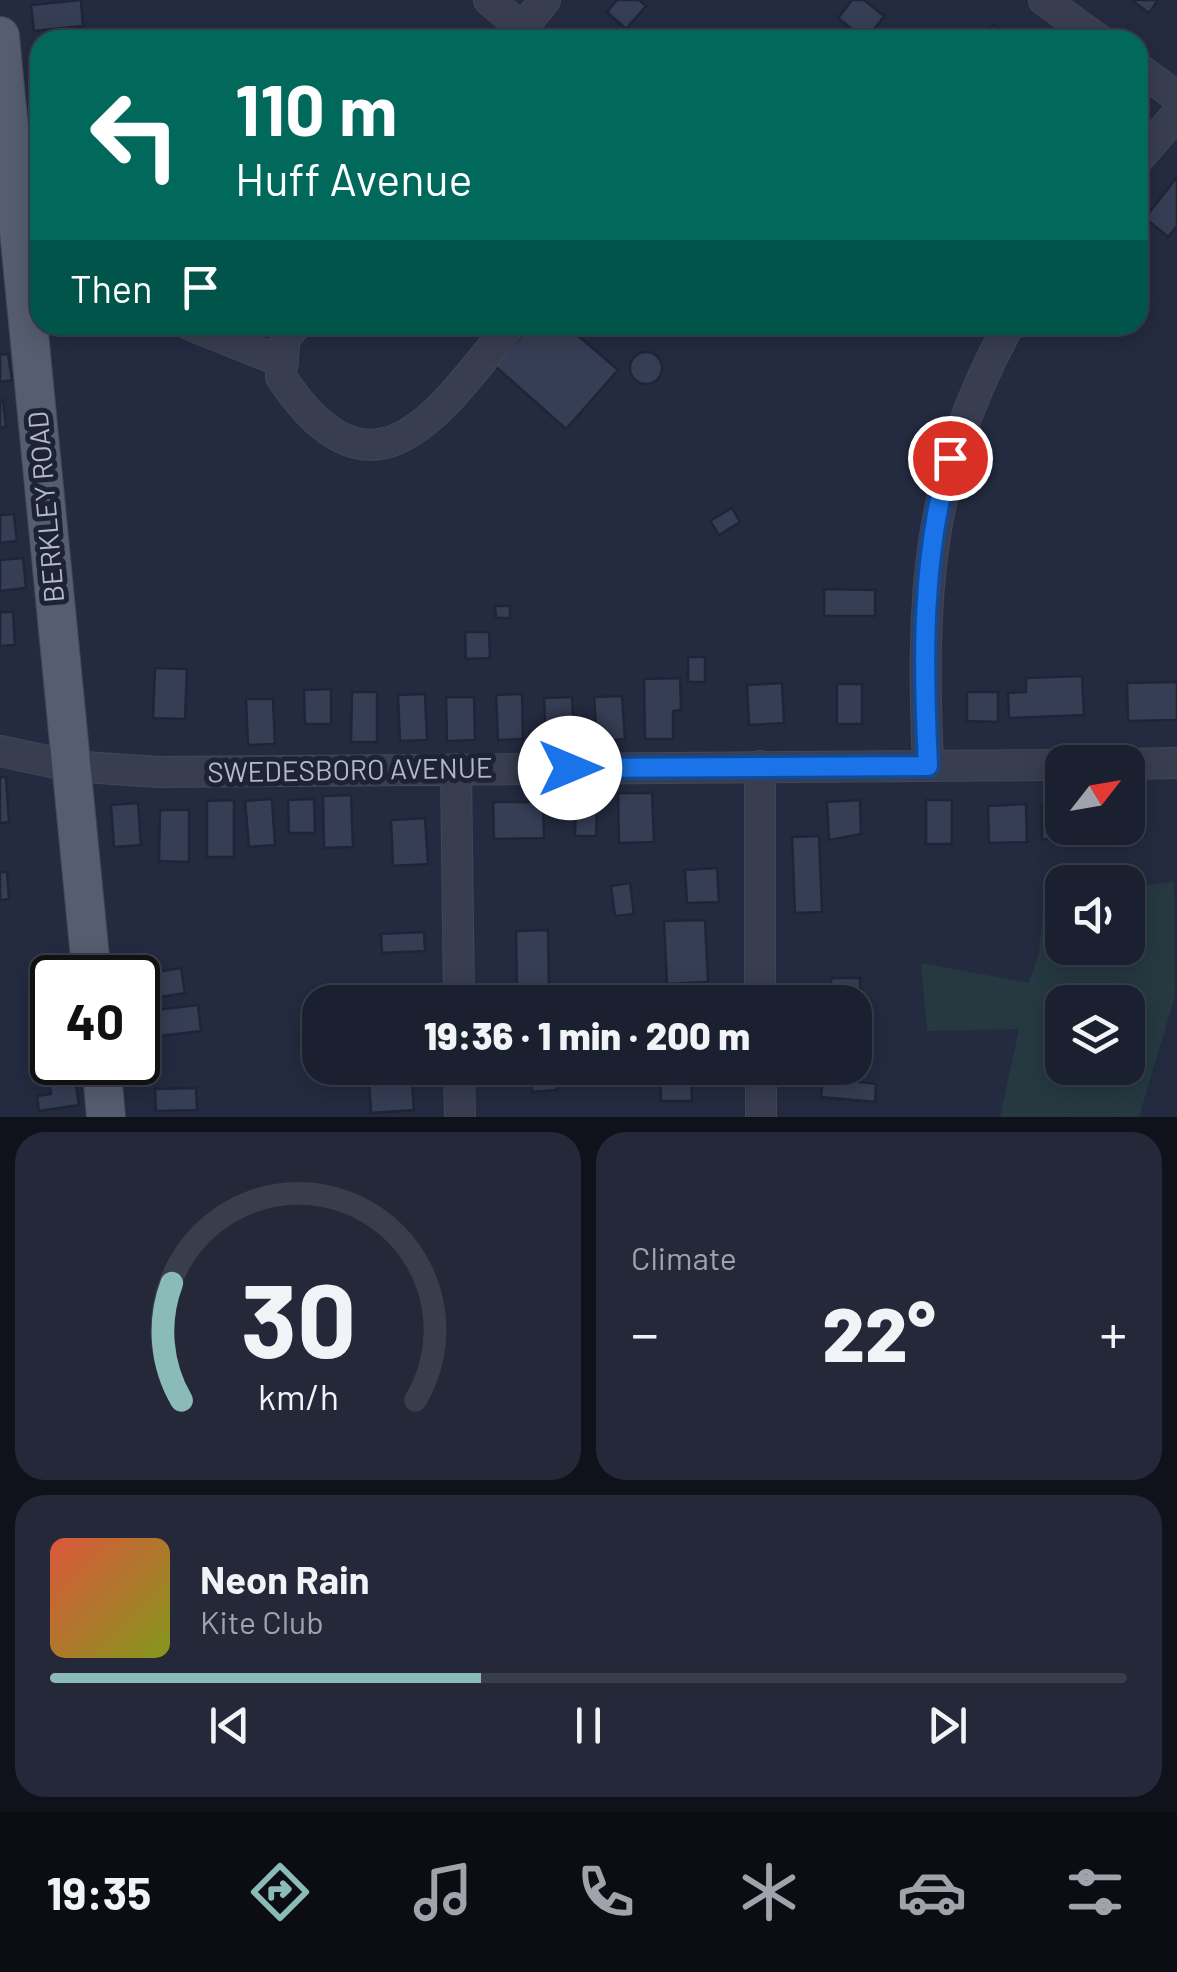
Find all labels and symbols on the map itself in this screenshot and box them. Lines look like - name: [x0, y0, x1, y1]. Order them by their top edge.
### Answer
- street label: BERKLEY ROAD: [20, 410, 70, 604]
- pin: [908, 416, 993, 501]
- position arrow: [518, 716, 622, 820]
- north arrow: [1045, 745, 1145, 845]
- street label: SWEDESBORO AVENUE: [207, 750, 493, 788]
- speed limit sign: 40: [30, 955, 160, 1085]

